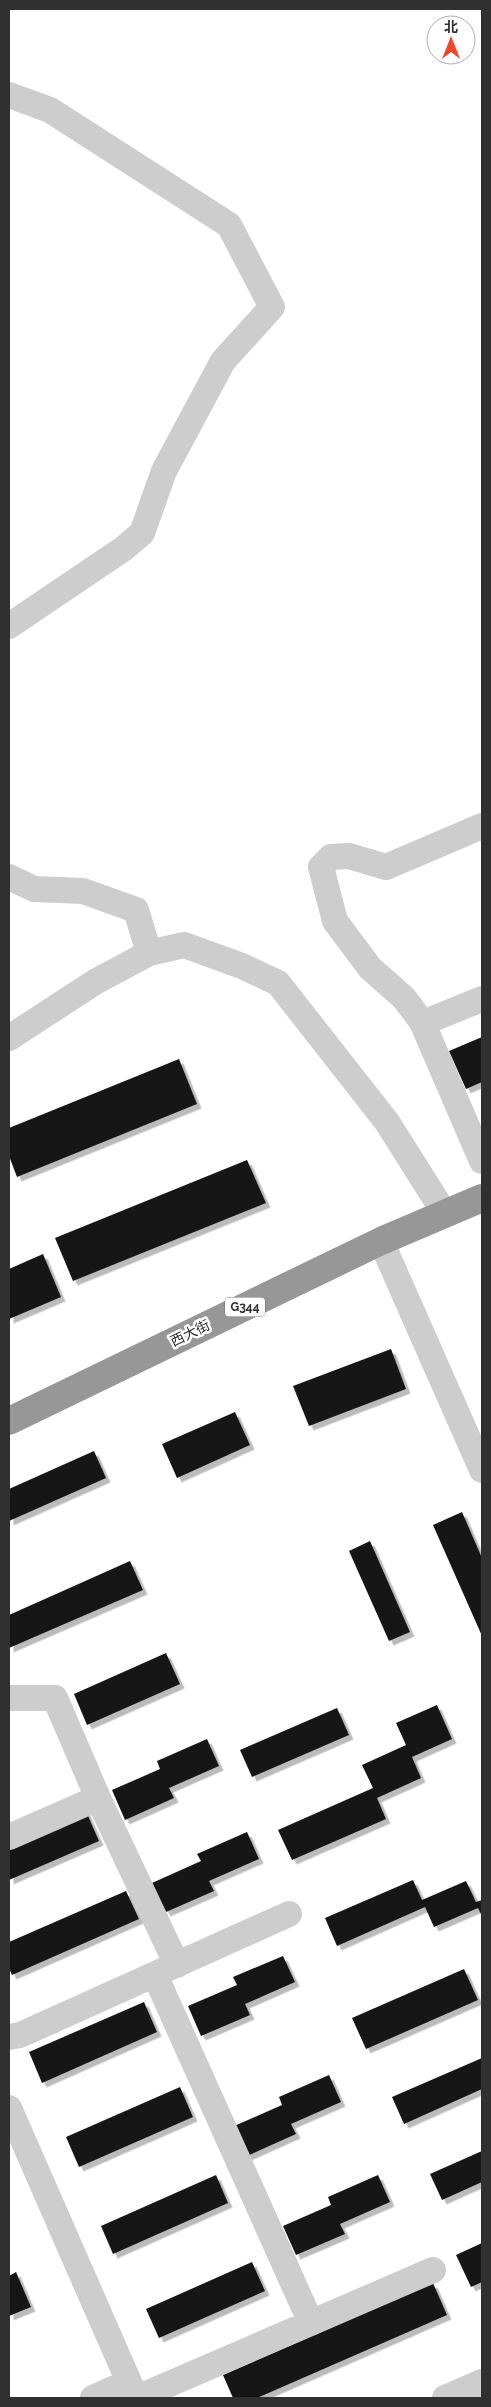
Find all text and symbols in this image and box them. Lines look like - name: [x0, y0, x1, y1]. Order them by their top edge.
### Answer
- north arrow: [426, 15, 476, 65]
- text: 北: [444, 19, 458, 35]
- road number: G344: [225, 1298, 265, 1316]
- street label: 西大街: [168, 1317, 212, 1349]

